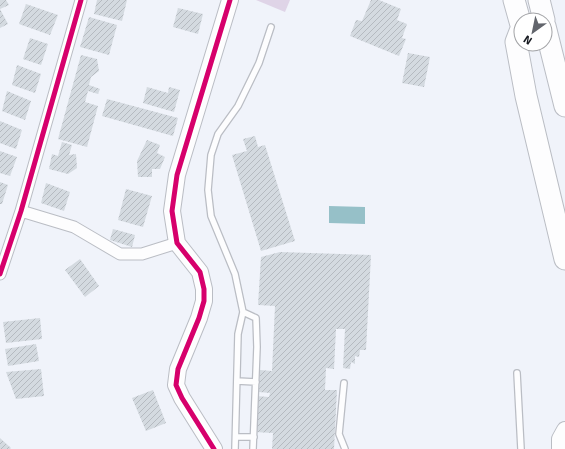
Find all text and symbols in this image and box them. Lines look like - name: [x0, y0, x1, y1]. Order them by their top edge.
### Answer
- north arrow: [513, 12, 553, 52]
- text: N: [521, 32, 535, 48]

